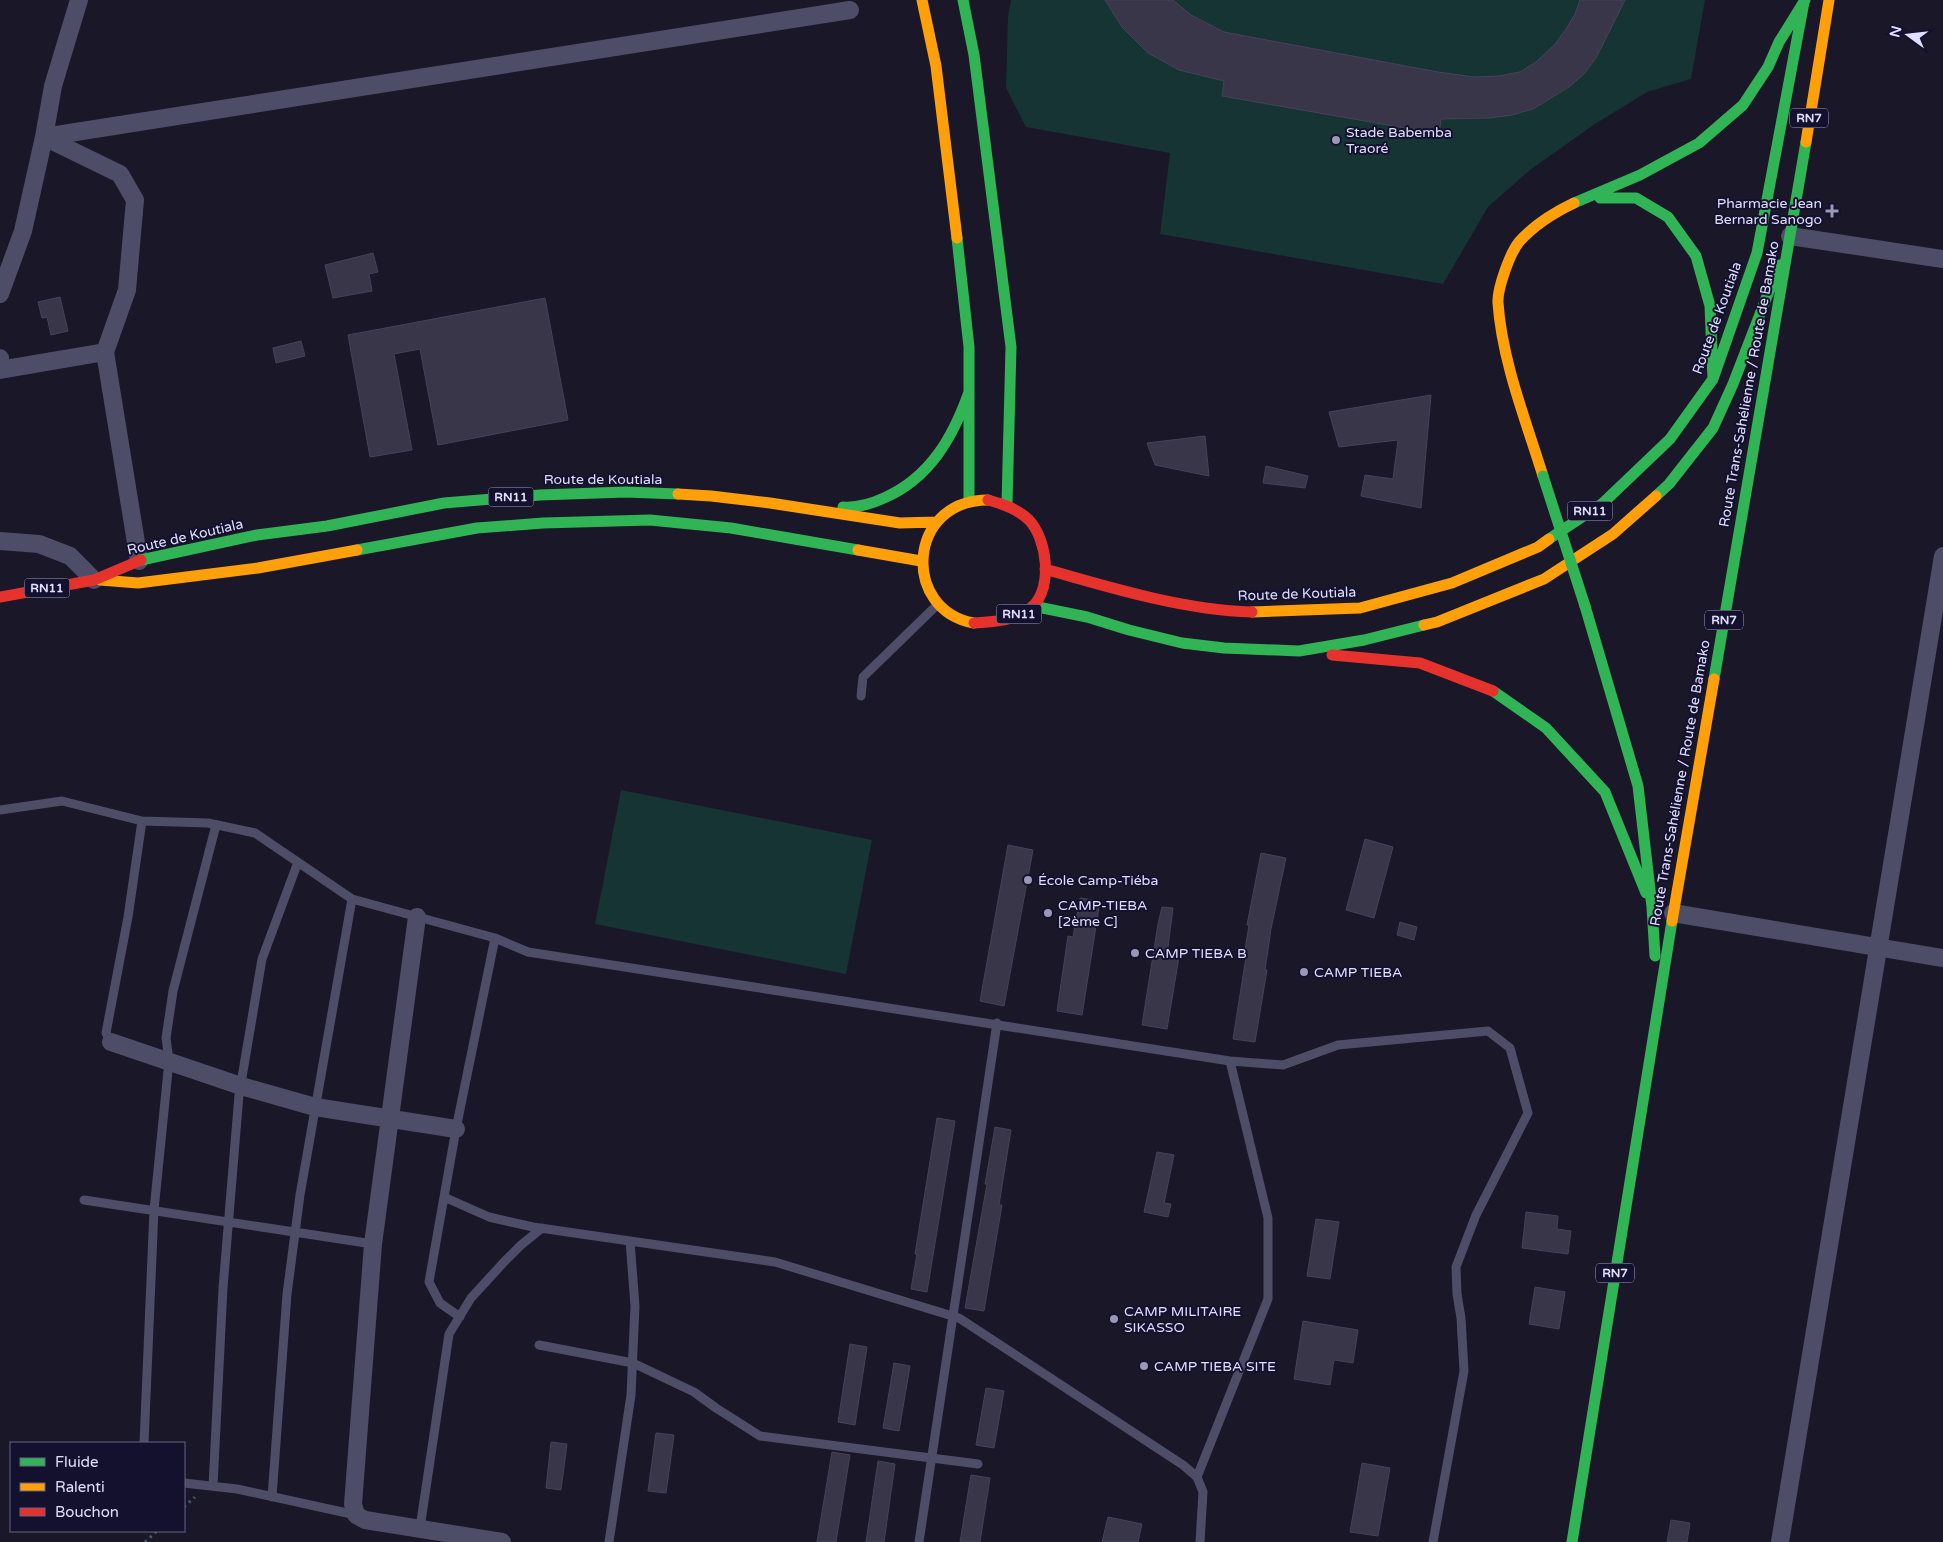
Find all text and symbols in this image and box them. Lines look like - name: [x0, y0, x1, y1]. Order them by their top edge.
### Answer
- north arrow: [1883, 10, 1933, 60]
- text: N: [1886, 24, 1906, 39]
- road number: RN7: [1790, 109, 1828, 128]
- place label: Stade Babemba Traoré: [1346, 124, 1452, 157]
- marker: Stade Babemba Traoré: [1330, 134, 1342, 146]
- place label: Pharmacie Jean Bernard Sanogo: [1714, 195, 1822, 228]
- marker: Pharmacie Jean Bernard Sanogo: [1826, 205, 1838, 217]
- street label: Route Trans-Sahélienne / Route de Bamako: [1715, 240, 1783, 528]
- street label: Route de Koutiala: [1689, 259, 1745, 377]
- street label: Route de Koutiala: [544, 471, 662, 488]
- road number: RN11: [488, 488, 534, 507]
- road number: RN11: [1568, 502, 1612, 520]
- street label: Route de Koutiala: [125, 515, 245, 559]
- road number: RN11: [24, 578, 70, 598]
- street label: Route de Koutiala: [1237, 583, 1357, 605]
- road number: RN11: [996, 604, 1042, 624]
- road number: RN7: [1705, 610, 1743, 630]
- street label: Route Trans-Sahélienne / Route de Bamako: [1646, 639, 1714, 927]
- place label: École Camp-Tiéba: [1038, 872, 1158, 889]
- marker: École Camp-Tiéba: [1022, 874, 1034, 886]
- place label: CAMP-TIEBA [2ème C]: [1058, 897, 1148, 930]
- marker: CAMP-TIEBA [2ème C]: [1042, 907, 1054, 919]
- place label: CAMP TIEBA B: [1145, 945, 1247, 962]
- marker: CAMP TIEBA B: [1129, 947, 1141, 959]
- place label: CAMP TIEBA: [1314, 964, 1402, 981]
- marker: CAMP TIEBA: [1298, 966, 1310, 978]
- road number: RN7: [1596, 1264, 1634, 1282]
- place label: CAMP MILITAIRE SIKASSO: [1124, 1303, 1241, 1336]
- marker: CAMP MILITAIRE SIKASSO: [1108, 1313, 1120, 1325]
- place label: CAMP TIEBA SITE: [1154, 1358, 1276, 1375]
- marker: CAMP TIEBA SITE: [1138, 1360, 1150, 1372]
- legend: [10, 1442, 185, 1532]
- text: Fluide: [55, 1453, 99, 1471]
- text: Ralenti: [55, 1478, 105, 1496]
- text: Bouchon: [55, 1503, 119, 1521]

